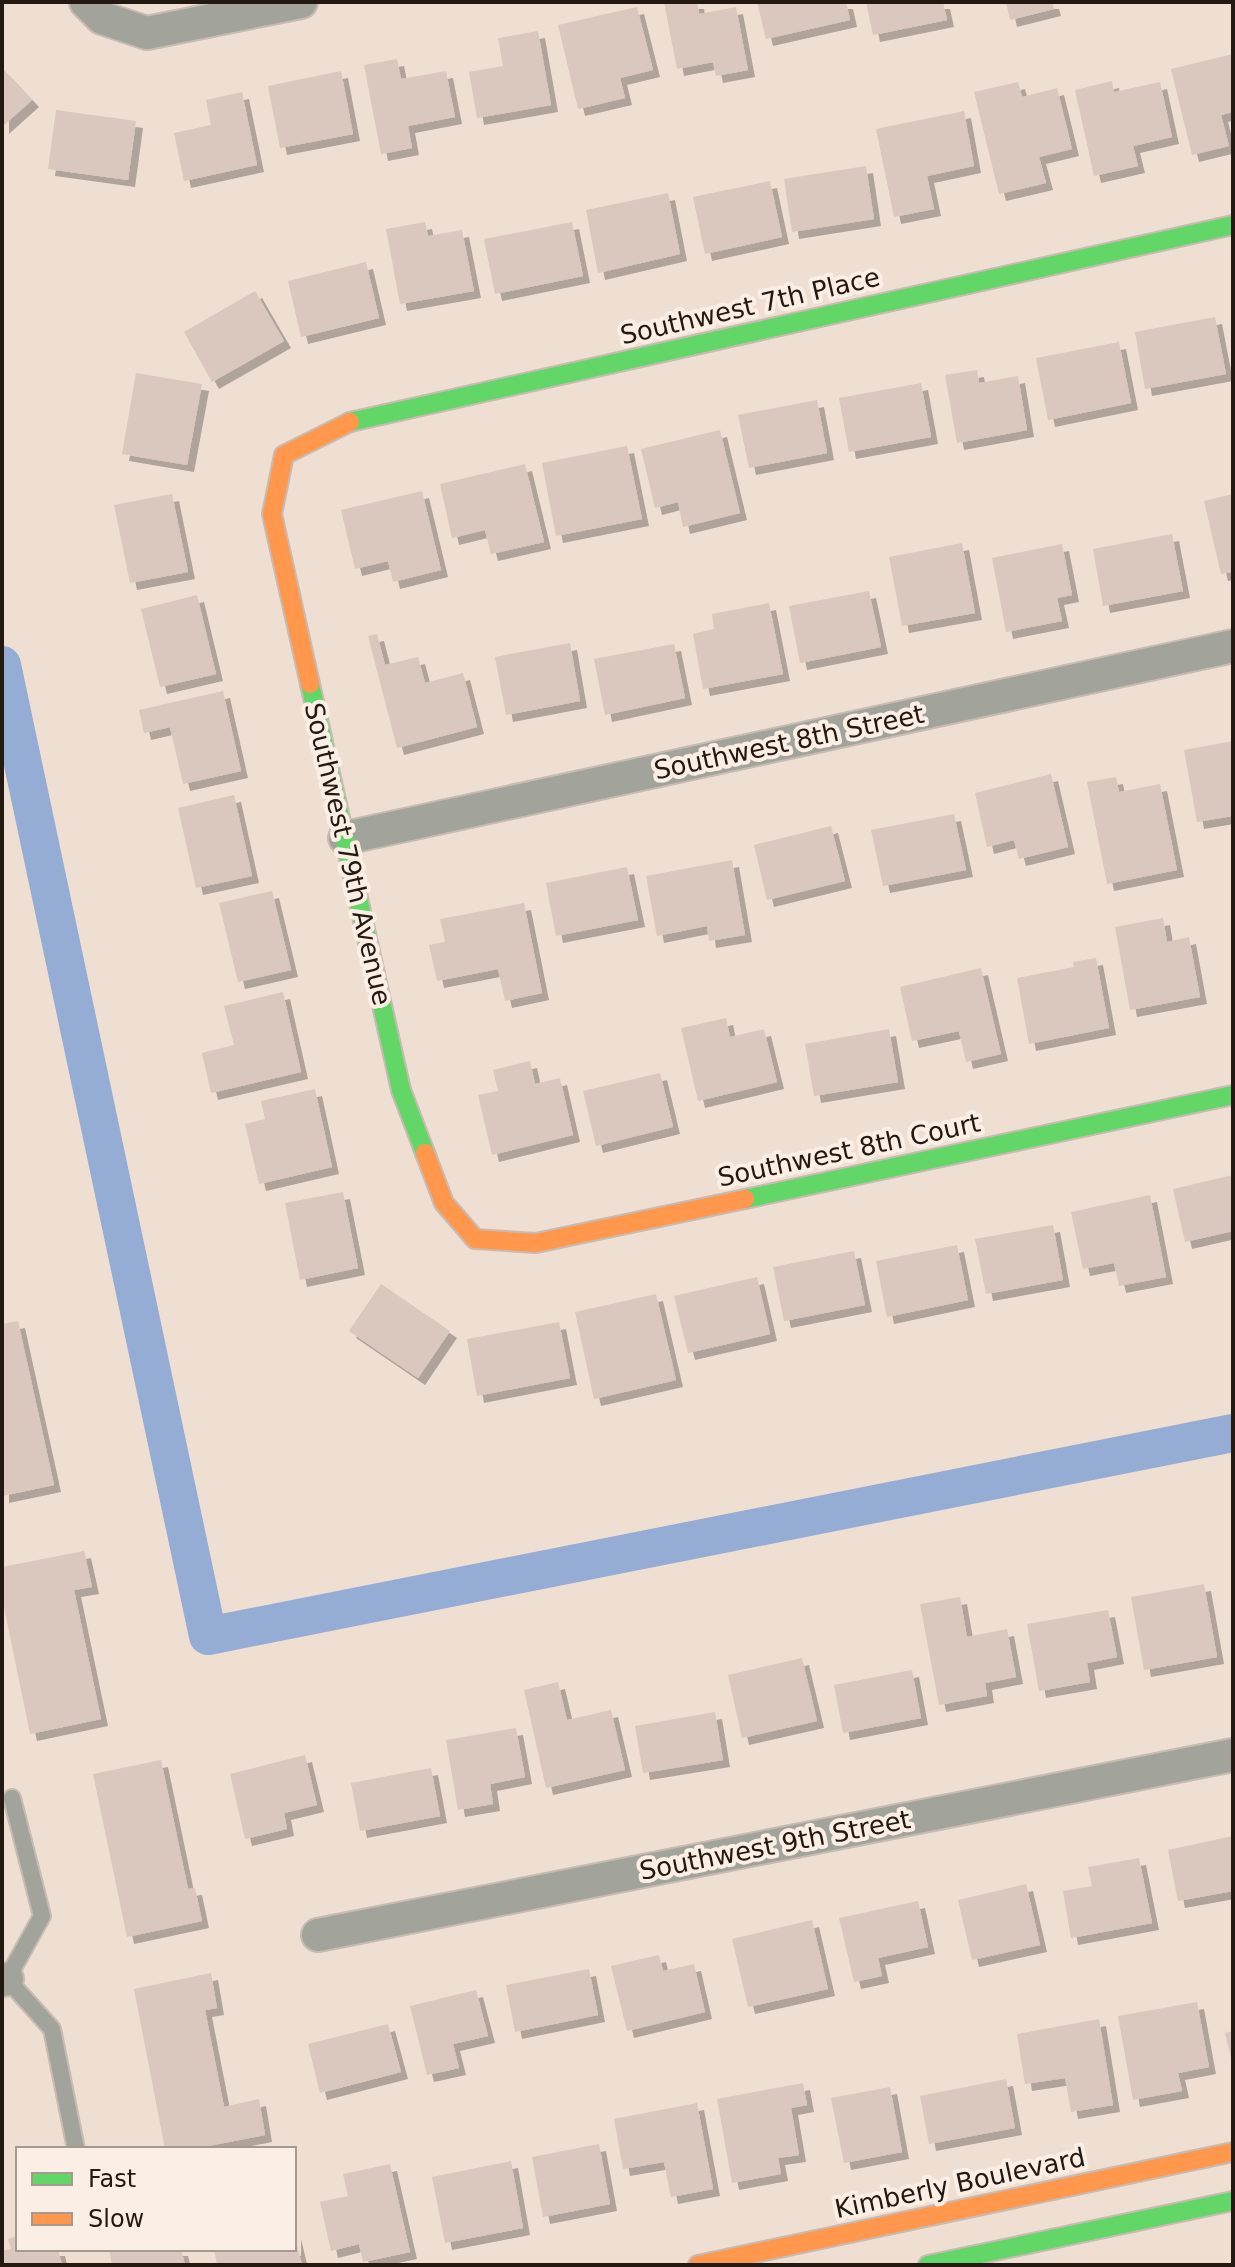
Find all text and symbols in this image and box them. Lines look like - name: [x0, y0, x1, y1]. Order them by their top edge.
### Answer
- street label: Southwest 7th Place: [617, 262, 883, 350]
- street label: Southwest 8th Street: [651, 699, 927, 785]
- street label: Southwest 79th Avenue: [299, 700, 397, 1008]
- street label: Southwest 8th Court: [715, 1107, 983, 1193]
- street label: Southwest 9th Street: [637, 1804, 913, 1886]
- street label: Kimberly Boulevard: [832, 2142, 1088, 2224]
- legend: [16, 2147, 296, 2251]
- text: Fast: [88, 2165, 136, 2193]
- text: Slow: [88, 2205, 144, 2233]

